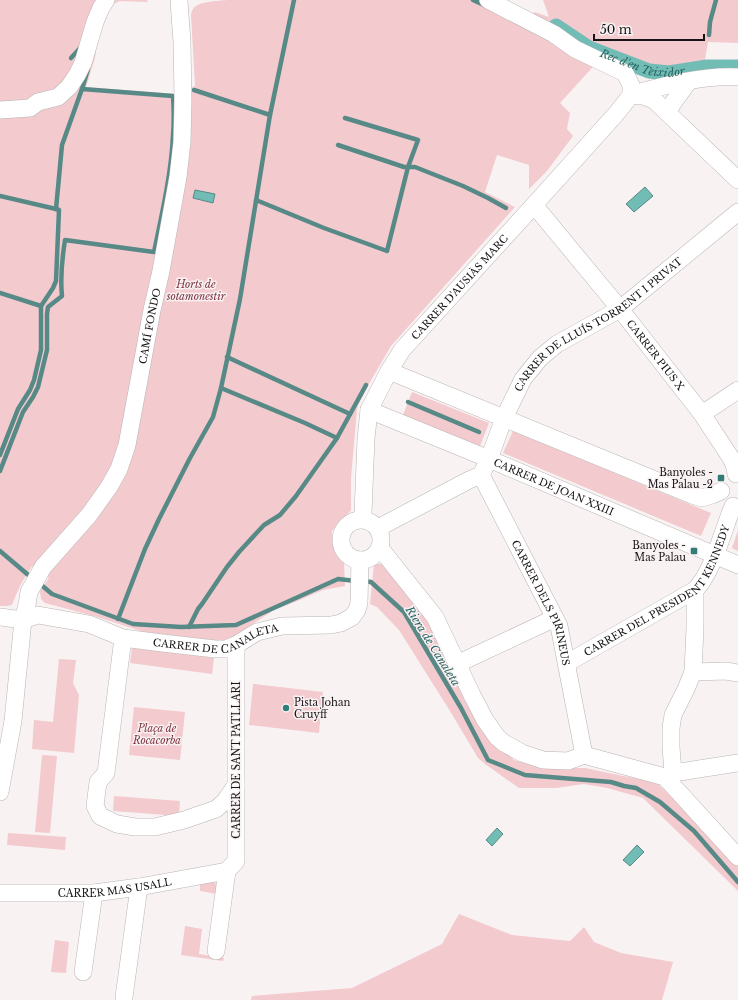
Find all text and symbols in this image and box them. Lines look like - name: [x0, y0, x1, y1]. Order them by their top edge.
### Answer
- scale bar: [594, 16, 704, 42]
- text: 50 m: [600, 22, 632, 37]
- water label: Rec d'en Teixidor: [597, 46, 687, 80]
- street label: CARRER D'AUSIÀS MARC: [408, 232, 510, 342]
- street label: CARRER DE LLUÍS TORRENT I PRIVAT: [511, 254, 684, 394]
- park label: Horts de sotamonestir: [166, 278, 226, 303]
- street label: CAMÍ FONDO: [136, 287, 163, 365]
- street label: CARRER PIUS X: [624, 317, 688, 393]
- street label: CARRER DE JOAN XXIII: [492, 455, 616, 518]
- place label: Banyoles - Mas Palau -2: [648, 466, 713, 491]
- marker: Banyoles - Mas Palau -2: [716, 473, 726, 483]
- street label: CARRER DEL PRESIDENT KENNEDY: [581, 522, 732, 659]
- street label: CARRER DELS PIRINEUS: [509, 538, 573, 667]
- place label: Banyoles - Mas Palau: [632, 539, 686, 564]
- marker: Banyoles - Mas Palau: [689, 546, 699, 556]
- water label: Riera de Canaleta: [402, 603, 463, 689]
- street label: CARRER DE CANALETA: [152, 621, 280, 656]
- street label: CARRER DE SANT PATLLARI: [230, 681, 243, 839]
- place label: Pista Johan Cruyff: [294, 696, 351, 721]
- marker: Pista Johan Cruyff: [281, 703, 291, 713]
- park label: Plaça de Rocacorba: [132, 722, 181, 747]
- street label: CARRER MAS USALL: [58, 875, 173, 900]

